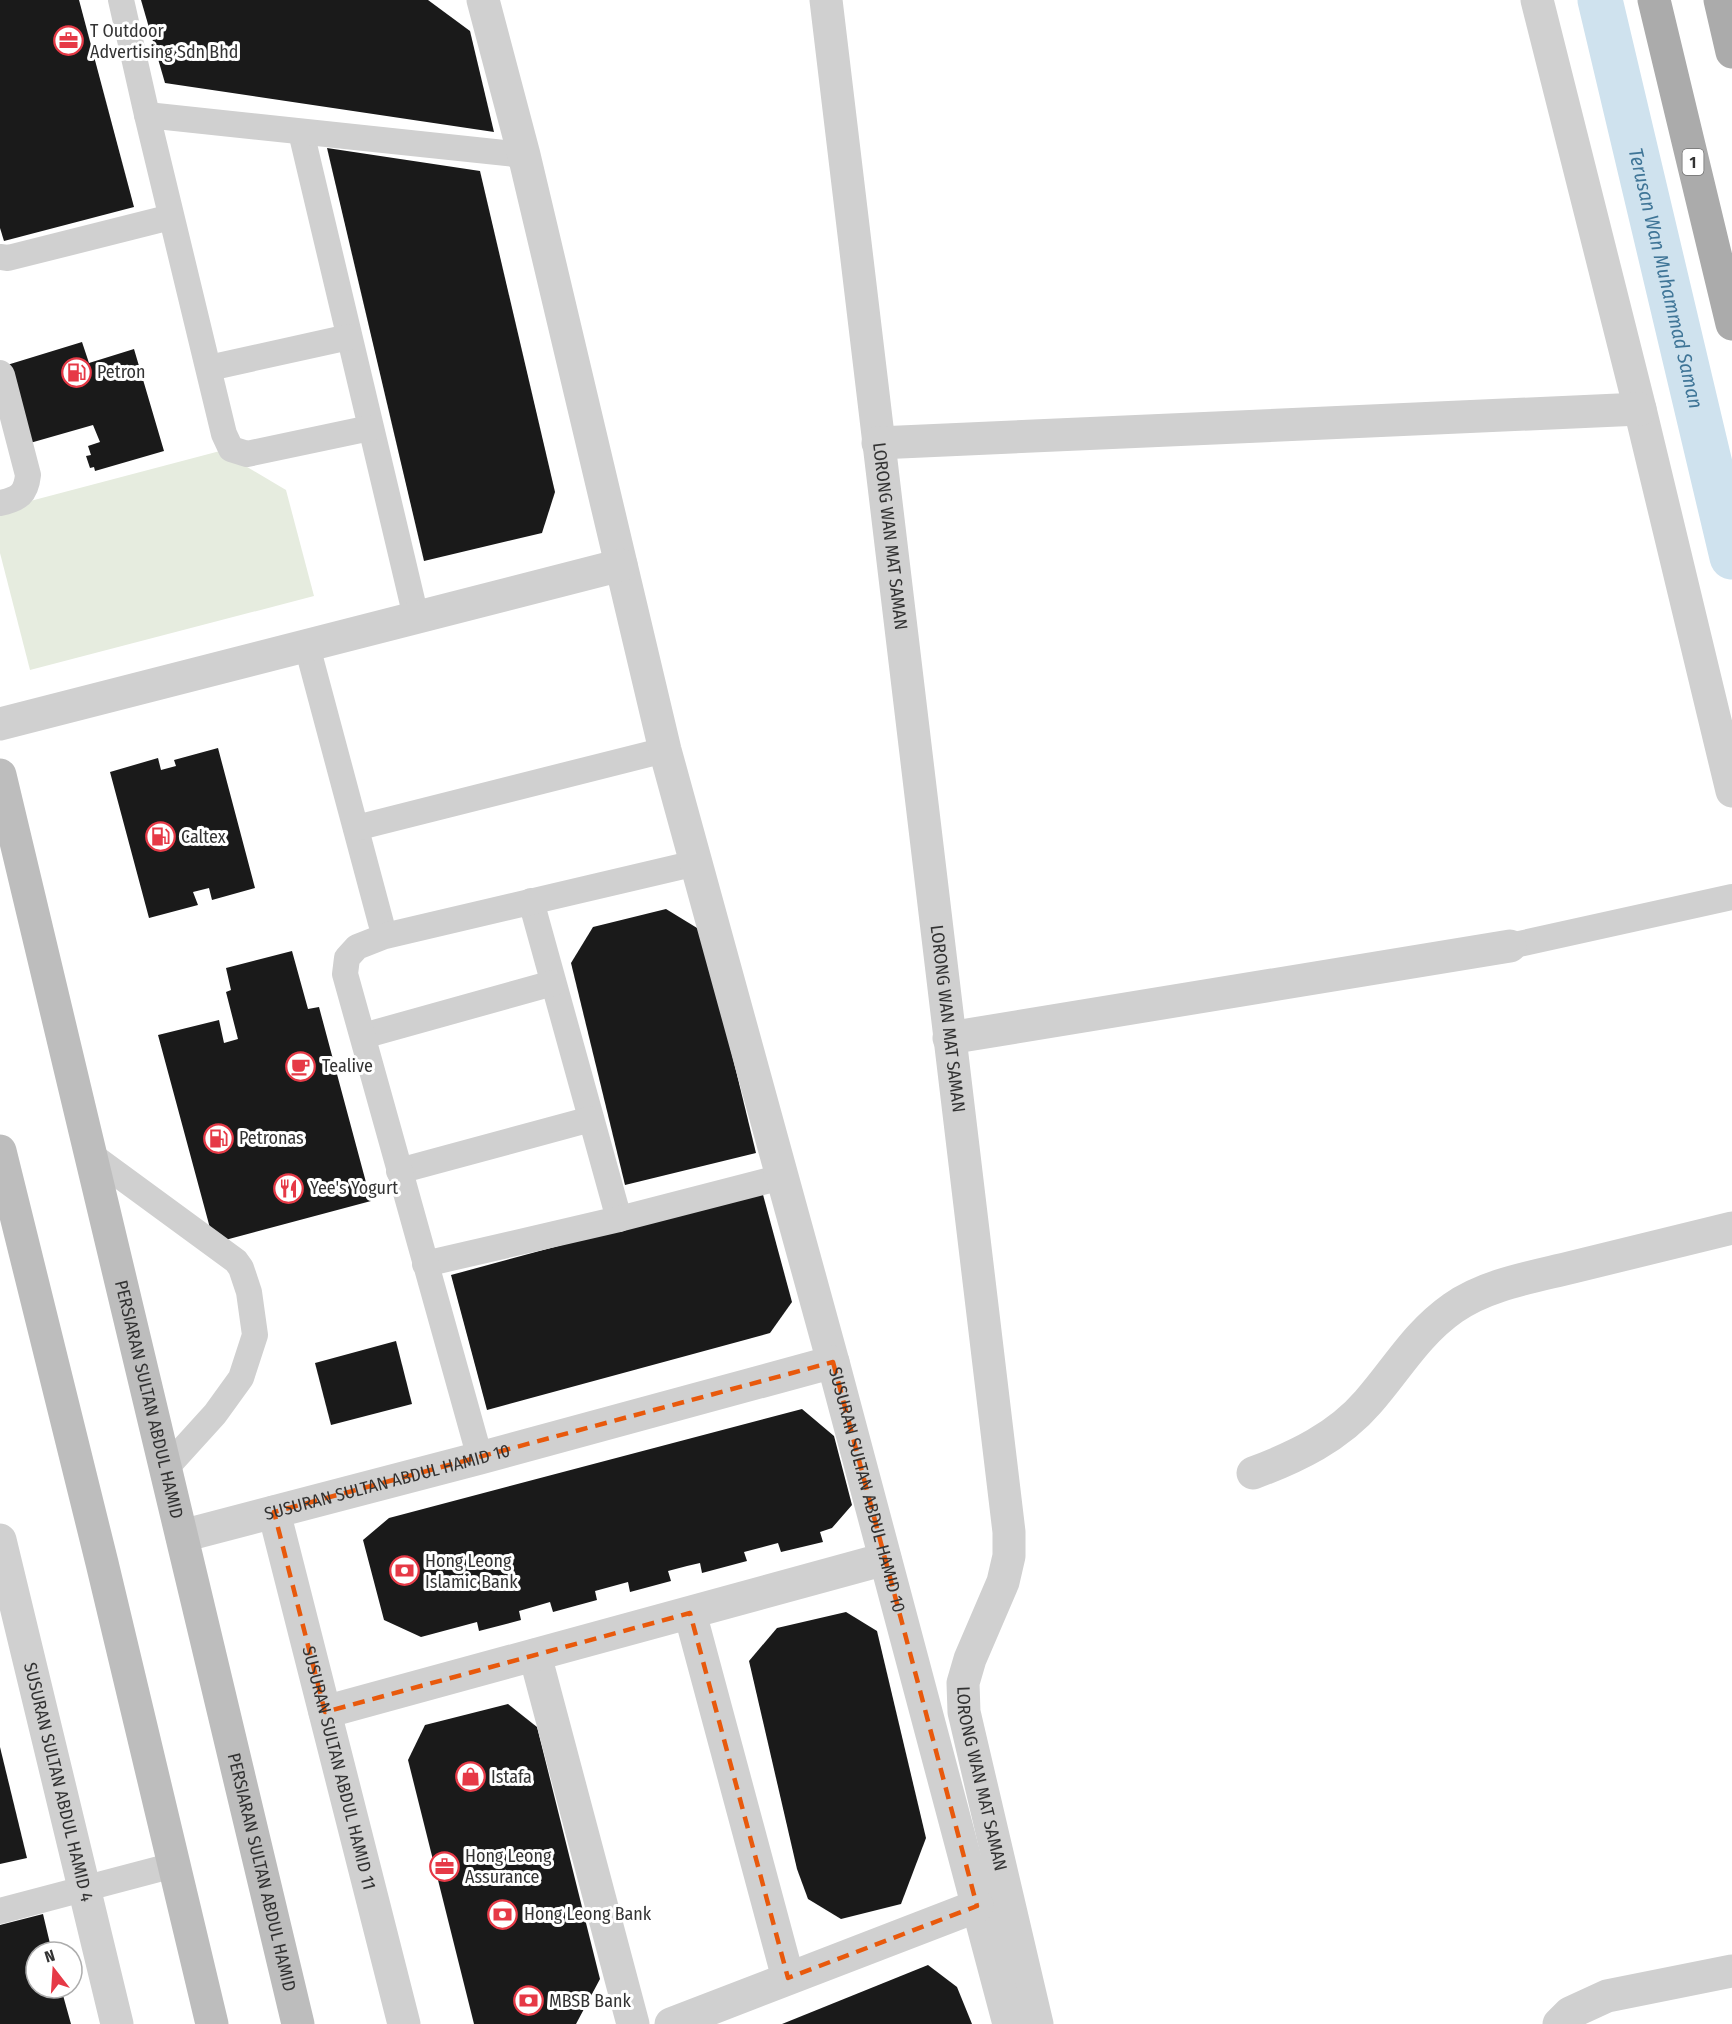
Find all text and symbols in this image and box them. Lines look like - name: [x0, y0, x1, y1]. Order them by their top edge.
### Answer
- place label: T Outdoor Advertising Sdn Bhd: [90, 20, 238, 63]
- office icon: T Outdoor Advertising Sdn Bhd: [53, 25, 85, 57]
- water label: Terusan Wan Muhammad Saman: [1624, 146, 1708, 411]
- road number: 1: [1682, 149, 1704, 175]
- fuel station icon: Petron: [60, 356, 92, 388]
- place label: Petron: [97, 361, 145, 383]
- street label: LORONG WAN MAT SAMAN: [868, 441, 912, 631]
- fuel station icon: Caltex: [144, 821, 176, 853]
- place label: Caltex: [181, 826, 226, 848]
- street label: LORONG WAN MAT SAMAN: [926, 924, 970, 1114]
- cafe icon: Tealive: [285, 1050, 317, 1082]
- place label: Tealive: [322, 1055, 373, 1077]
- fuel station icon: Petronas: [202, 1122, 234, 1154]
- place label: Petronas: [239, 1127, 304, 1149]
- restaurant icon: Yee's Yogurt: [273, 1172, 305, 1204]
- place label: Yee's Yogurt: [310, 1177, 398, 1199]
- street label: PERSIARAN SULTAN ABDUL HAMID: [110, 1278, 188, 1521]
- street label: SUSURAN SULTAN ABDUL HAMID 10: [824, 1365, 910, 1615]
- street label: SUSURAN SULTAN ABDUL HAMID 10: [262, 1439, 512, 1525]
- place label: Hong Leong Islamic Bank: [425, 1550, 518, 1593]
- bank icon: Hong Leong Islamic Bank: [388, 1555, 420, 1587]
- street label: SUSURAN SULTAN ABDUL HAMID 11: [297, 1644, 380, 1892]
- street label: SUSURAN SULTAN ABDUL HAMID 4: [19, 1660, 98, 1904]
- street label: LORONG WAN MAT SAMAN: [952, 1686, 1012, 1873]
- street label: PERSIARAN SULTAN ABDUL HAMID: [223, 1751, 301, 1994]
- shop icon: Istafa: [454, 1761, 486, 1793]
- place label: Istafa: [491, 1766, 532, 1788]
- place label: Hong Leong Assurance: [465, 1845, 552, 1888]
- office icon: Hong Leong Assurance: [428, 1850, 460, 1882]
- bank icon: Hong Leong Bank: [487, 1898, 519, 1930]
- place label: Hong Leong Bank: [524, 1903, 652, 1925]
- north arrow: [24, 1940, 84, 2000]
- text: N: [42, 1946, 57, 1967]
- bank icon: MBSB Bank: [512, 1985, 544, 2017]
- place label: MBSB Bank: [549, 1990, 631, 2012]

